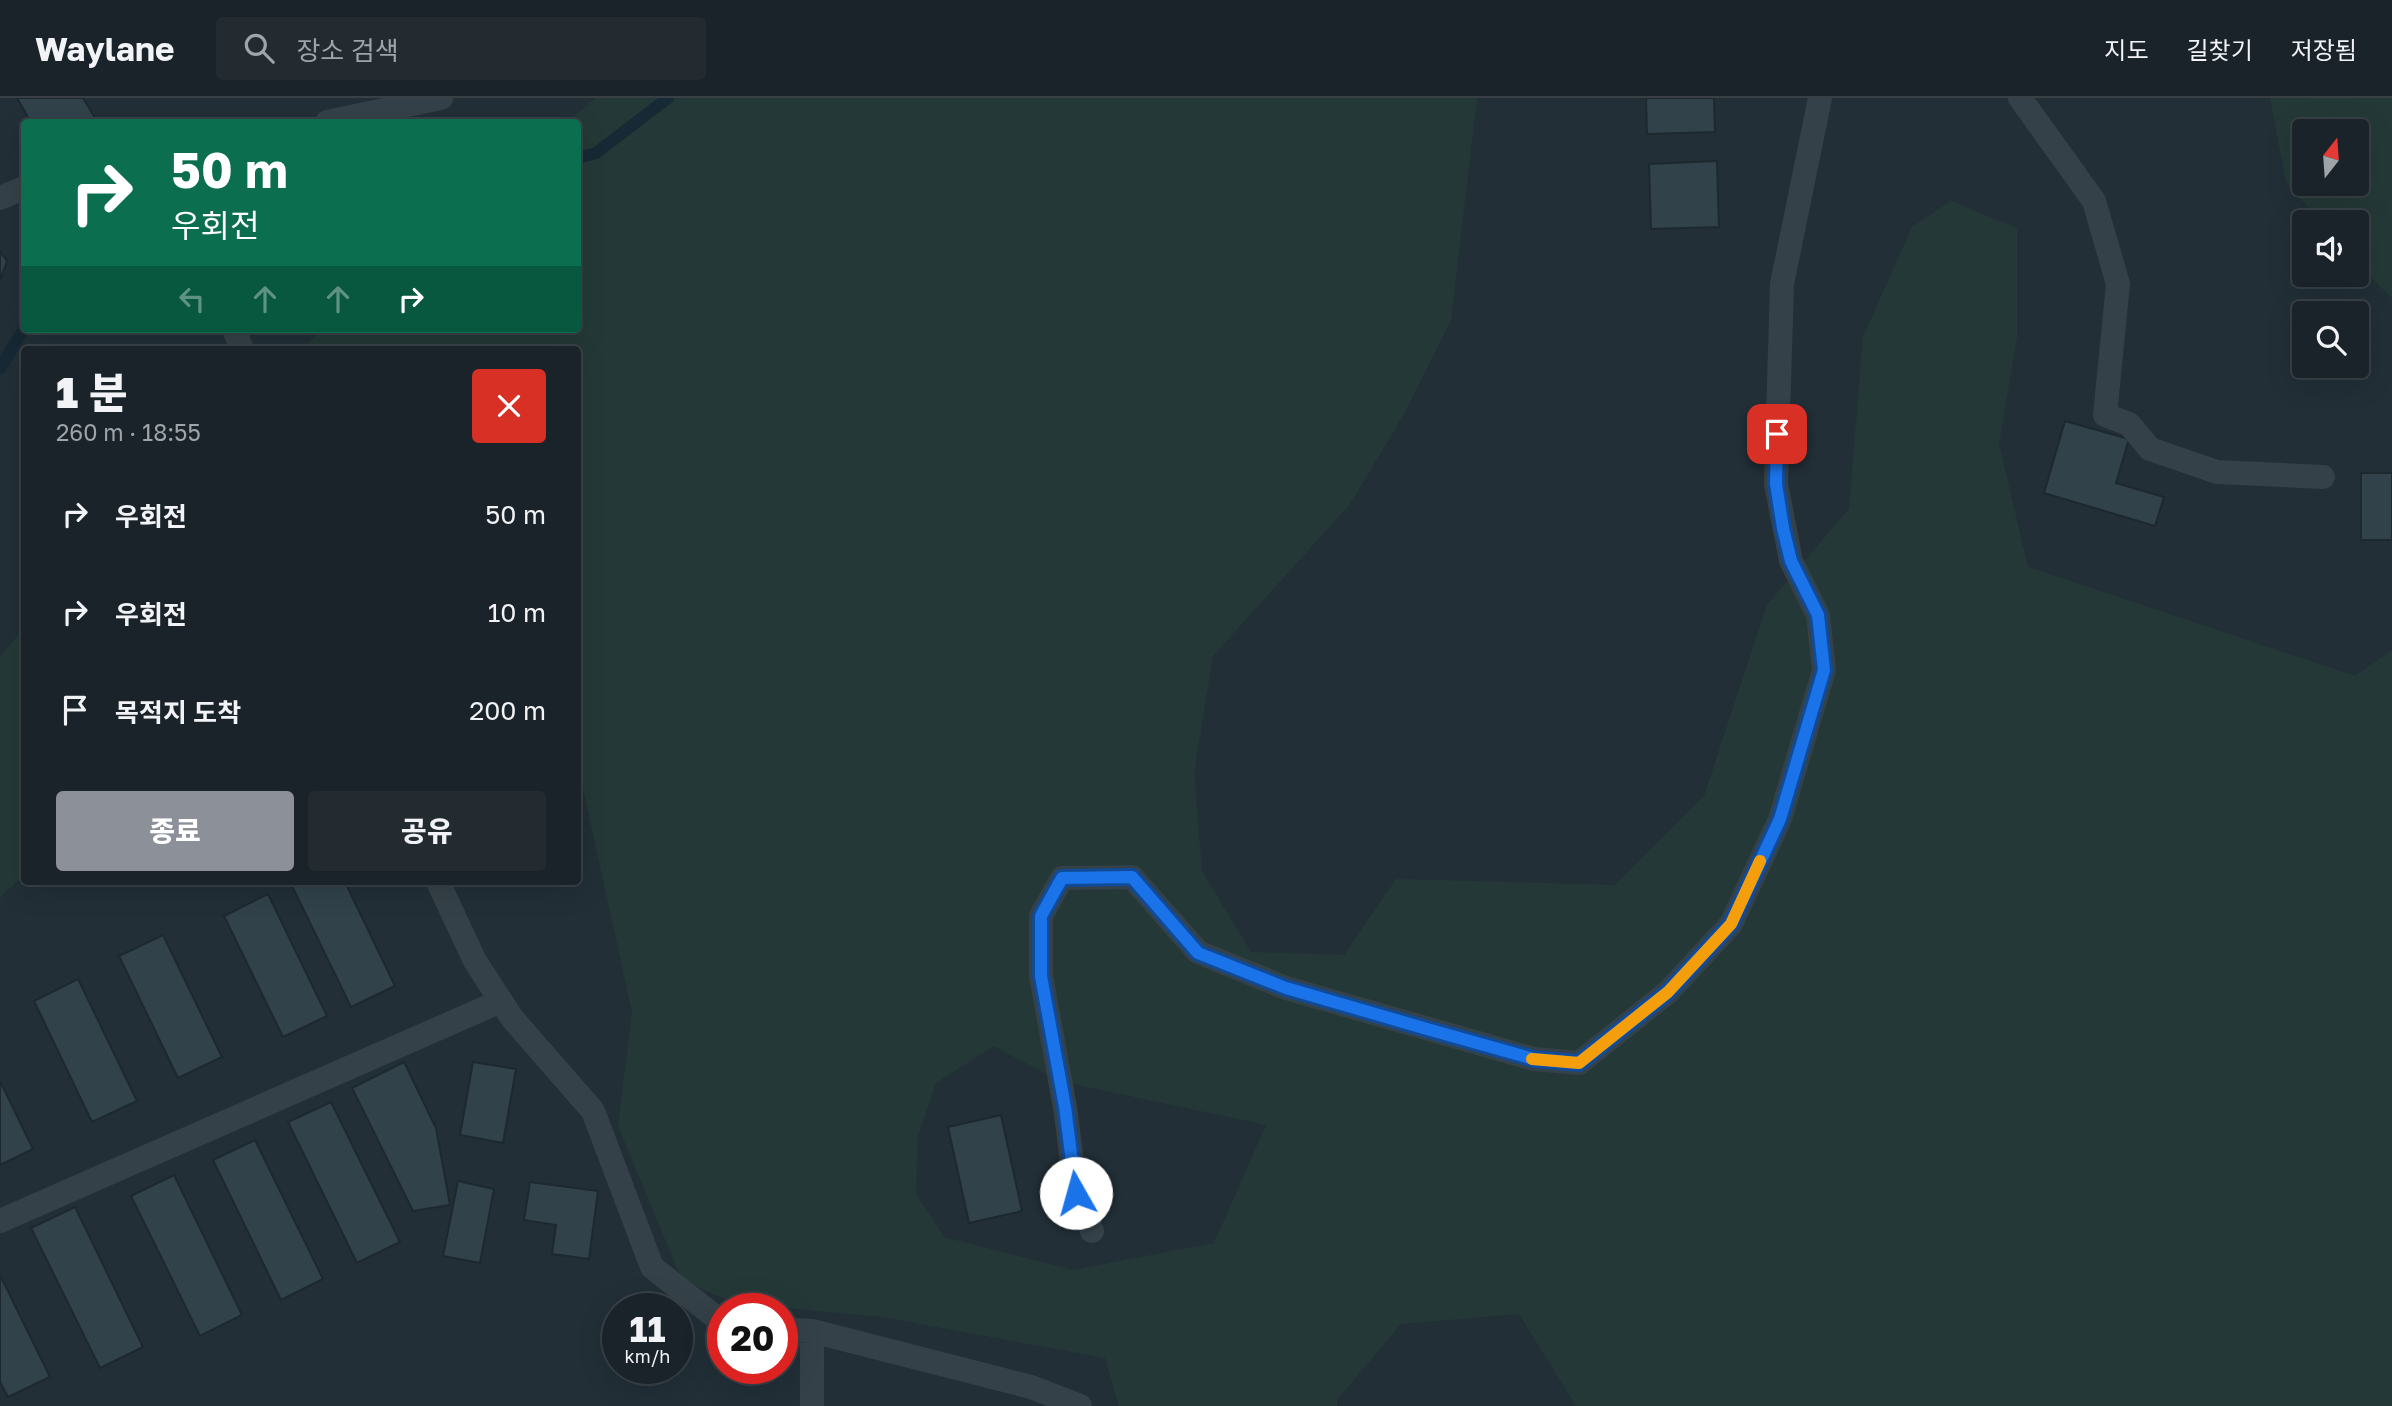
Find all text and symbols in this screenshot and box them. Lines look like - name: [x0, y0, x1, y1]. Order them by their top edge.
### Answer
- search box: [216, 17, 706, 80]
- text: Waylane: [35, 29, 174, 68]
- icon: search: [240, 29, 278, 67]
- text: 장소 검색: [296, 35, 399, 66]
- text: 지도: [2104, 35, 2149, 64]
- text: 길찾기: [2187, 35, 2253, 64]
- text: 저장됨: [2291, 35, 2357, 64]
- north arrow: [2292, 119, 2370, 196]
- map controls: [2292, 119, 2369, 378]
- text: 50 m: [171, 140, 288, 199]
- icon: right: [56, 147, 147, 238]
- text: 우회전: [171, 206, 259, 244]
- button: sound: [2292, 210, 2369, 287]
- icon: left: [173, 280, 211, 318]
- icon: ahead: [246, 280, 284, 318]
- icon: ahead: [319, 280, 357, 318]
- icon: right: [392, 280, 430, 318]
- button: search: [2292, 301, 2369, 378]
- text: 1 분: [56, 367, 127, 417]
- button: close: [472, 369, 546, 443]
- pin: [1747, 404, 1807, 464]
- icon: arrive: [1758, 415, 1796, 453]
- text: 260 m · 18:55: [56, 418, 201, 446]
- icon: right: [56, 495, 94, 533]
- text: 50 m: [485, 499, 546, 530]
- text: 우회전: [115, 501, 187, 532]
- icon: right: [56, 593, 94, 631]
- text: 10 m: [488, 597, 546, 628]
- text: 우회전: [115, 599, 187, 630]
- icon: arrive: [56, 691, 94, 729]
- text: 200 m: [469, 695, 546, 726]
- text: 목적지 도착: [115, 697, 241, 728]
- button: 종료: [56, 791, 294, 871]
- button: 공유: [308, 791, 546, 871]
- position arrow: [1039, 1156, 1113, 1230]
- speed limit sign: 20: [707, 1293, 798, 1384]
- text: 11: [629, 1308, 666, 1350]
- text: km/h: [625, 1345, 670, 1367]

